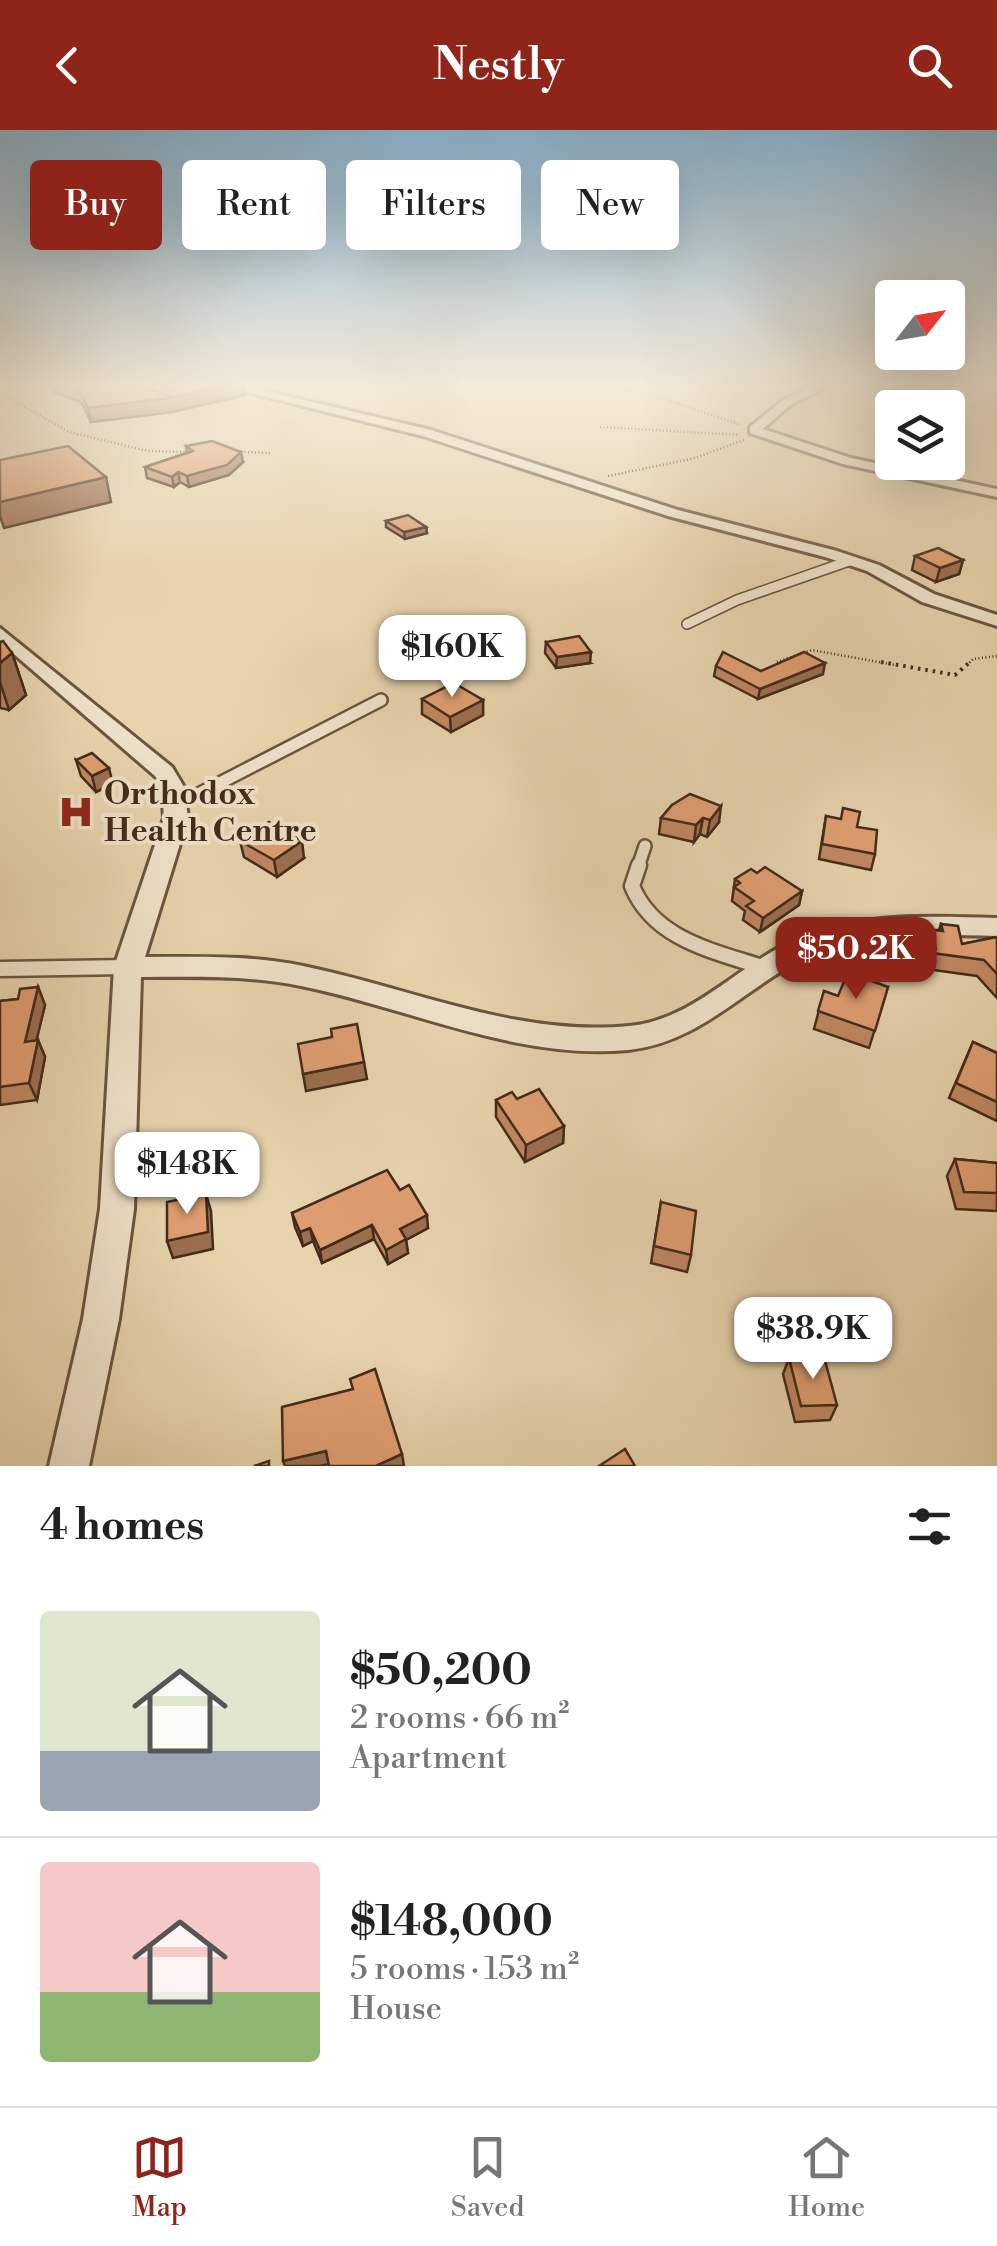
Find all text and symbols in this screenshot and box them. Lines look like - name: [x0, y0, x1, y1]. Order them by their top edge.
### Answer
- text: Nestly: [433, 37, 564, 94]
- icon: back: [40, 38, 95, 93]
- icon: search: [902, 38, 957, 93]
- chip: Buy: [30, 160, 162, 250]
- chip: Rent: [182, 160, 326, 250]
- chip: Filters: [346, 160, 521, 250]
- chip: New: [541, 160, 679, 250]
- north arrow: [875, 280, 965, 370]
- map controls: [875, 280, 965, 480]
- button: layers: [875, 390, 965, 480]
- pin: $160K: [382, 615, 522, 700]
- text: $160K: [401, 627, 503, 667]
- place label: Orthodox Health Centre: [104, 774, 317, 851]
- hospital icon: Orthodox Health Centre: [57, 793, 95, 831]
- pin: $50.2K: [775, 917, 937, 1002]
- text: $50.2K: [798, 929, 914, 969]
- pin: $148K: [117, 1132, 257, 1217]
- text: $148K: [137, 1144, 237, 1184]
- pin: $38.9K: [732, 1297, 894, 1382]
- text: $38.9K: [756, 1309, 870, 1349]
- icon: filters: [902, 1499, 957, 1554]
- text: 4 homes: [40, 1500, 204, 1553]
- text: $50,200: [350, 1645, 532, 1698]
- icon: home: [120, 1651, 240, 1771]
- text: 2 rooms · 66 m²: [350, 1698, 569, 1738]
- text: Apartment: [350, 1738, 507, 1778]
- text: $148,000: [350, 1896, 553, 1949]
- icon: home: [120, 1902, 240, 2022]
- text: 5 rooms · 153 m²: [350, 1949, 579, 1989]
- text: House: [350, 1989, 442, 2029]
- tab: Map: [132, 2130, 187, 2225]
- tab: Saved: [451, 2130, 524, 2225]
- tab: Home: [788, 2130, 865, 2225]

